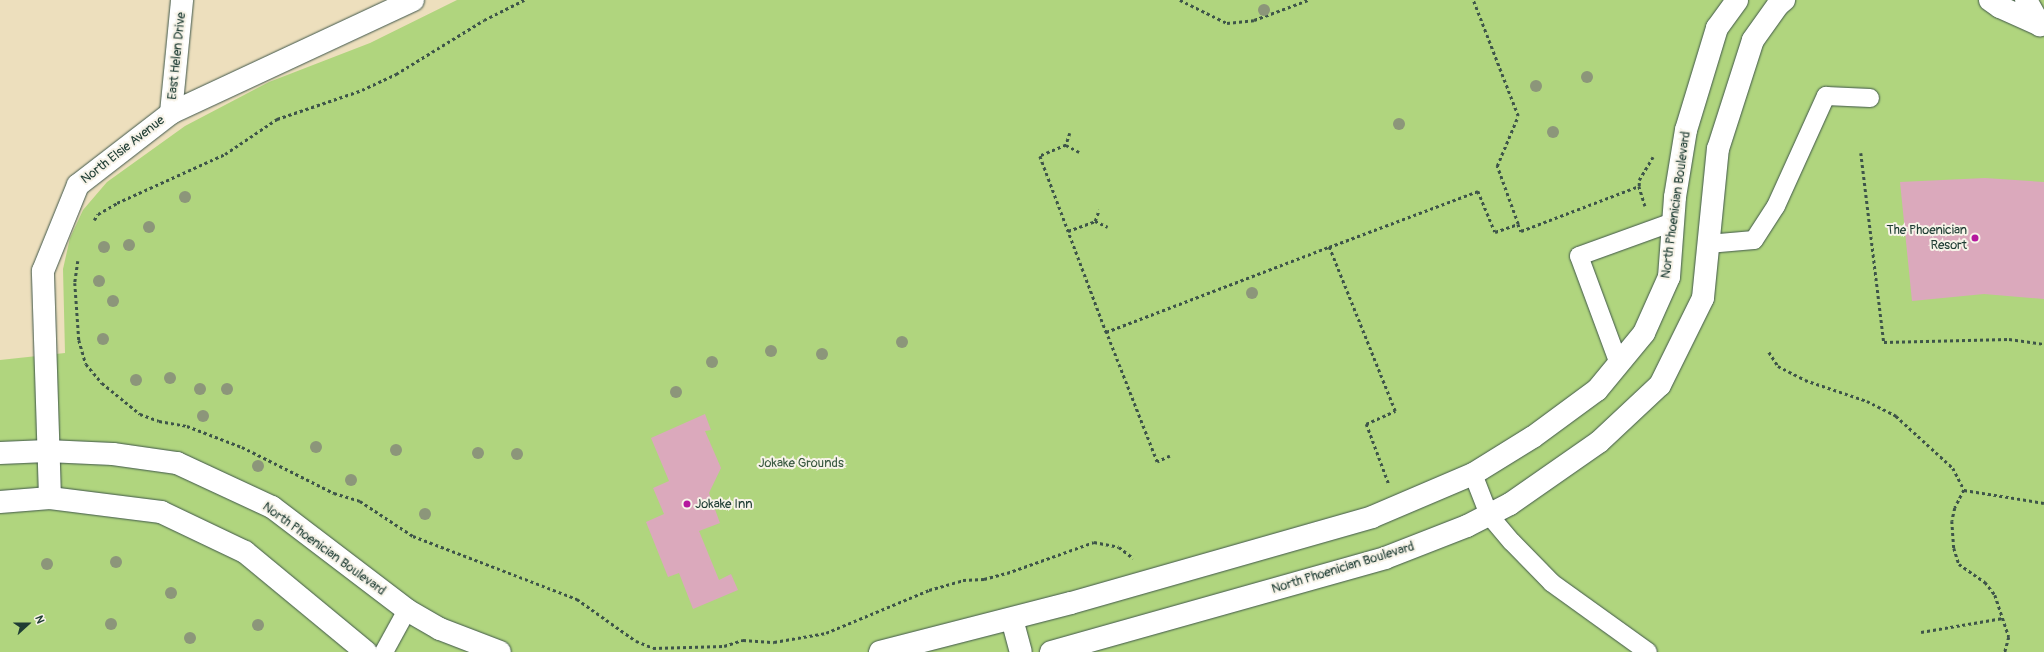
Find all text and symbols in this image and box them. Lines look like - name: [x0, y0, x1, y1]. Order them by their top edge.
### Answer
- street label: East Helen Drive: [165, 11, 189, 101]
- street label: North Elsie Avenue: [78, 113, 168, 187]
- street label: North Phoenician Boulevard: [1658, 130, 1694, 280]
- place label: The Phoenician Resort: [1886, 223, 1967, 254]
- marker: The Phoenician Resort: [1970, 233, 1980, 243]
- park label: Jokake Grounds: [758, 455, 844, 471]
- place label: Jokake Inn: [695, 496, 753, 512]
- street label: North Phoenician Boulevard: [259, 499, 389, 599]
- marker: Jokake Inn: [682, 499, 692, 509]
- street label: North Phoenician Boulevard: [1270, 539, 1416, 597]
- north arrow: [8, 604, 48, 644]
- text: N: [32, 614, 47, 625]

